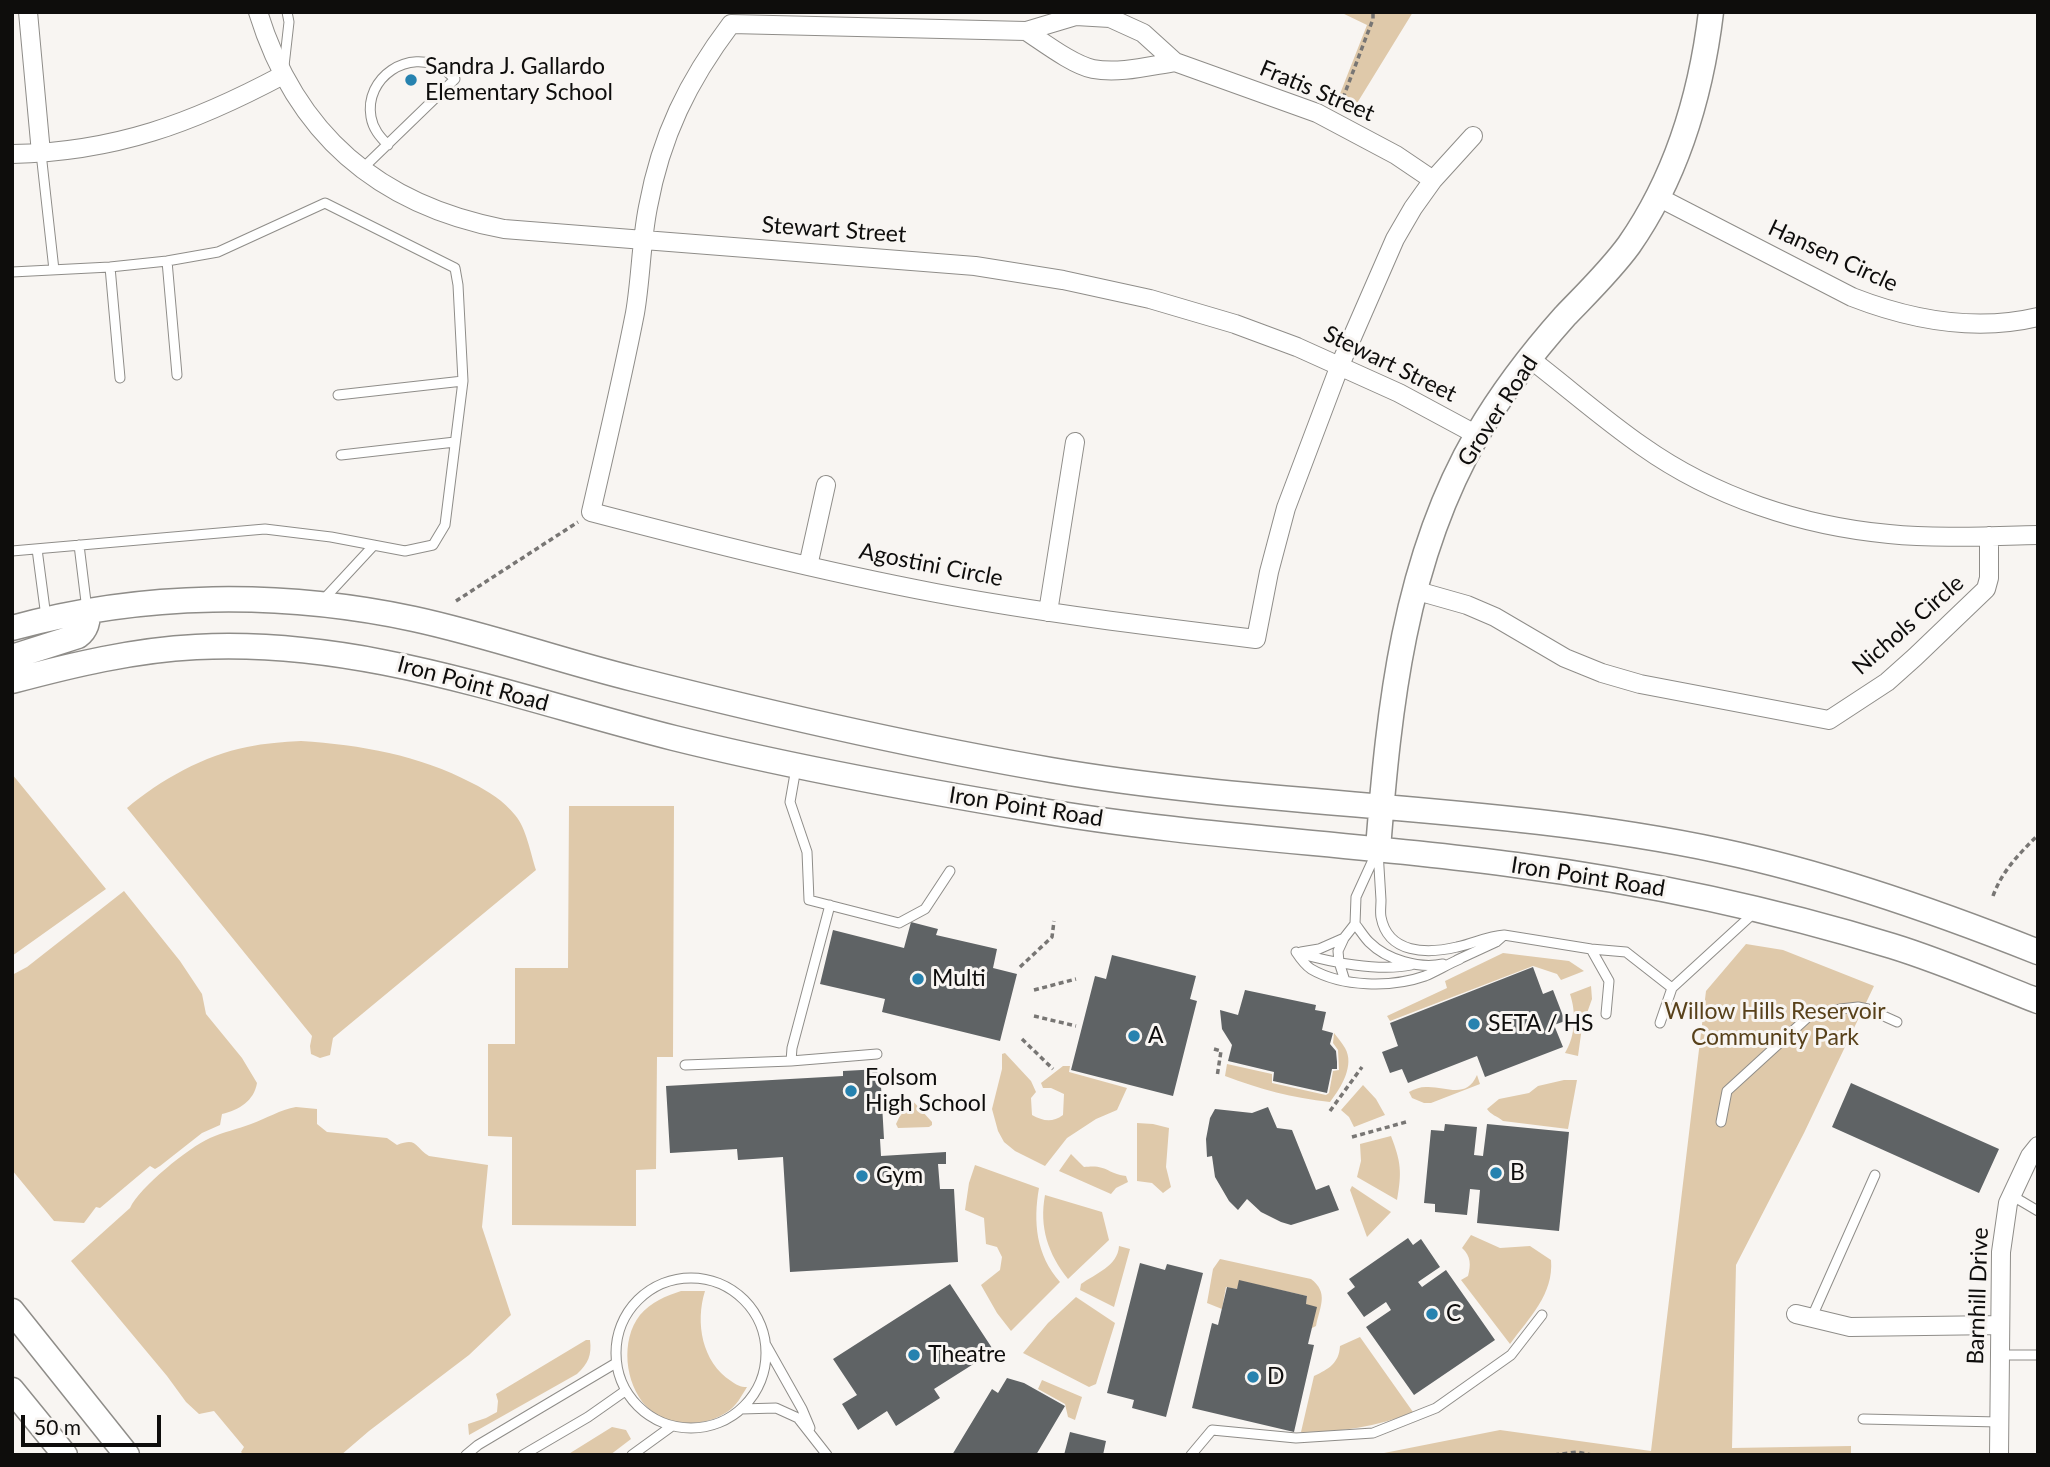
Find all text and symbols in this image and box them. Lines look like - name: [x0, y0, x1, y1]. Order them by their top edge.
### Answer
- place label: Sandra J. Gallardo Elementary School: [425, 53, 613, 107]
- street label: Fratis Street: [1255, 54, 1379, 128]
- marker: Sandra J. Gallardo Elementary School: [403, 72, 419, 88]
- street label: Stewart Street: [761, 211, 907, 249]
- street label: Hansen Circle: [1764, 214, 1902, 298]
- street label: Stewart Street: [1319, 320, 1461, 408]
- street label: Grover Road: [1452, 351, 1544, 471]
- street label: Agostini Circle: [857, 538, 1005, 592]
- street label: Nichols Circle: [1847, 569, 1969, 681]
- street label: Iron Point Road: [394, 651, 552, 717]
- street label: Iron Point Road: [947, 781, 1105, 833]
- street label: Iron Point Road: [1509, 851, 1667, 903]
- place label: Multi: [932, 965, 986, 993]
- marker: Multi: [910, 971, 926, 987]
- park label: Willow Hills Reservoir Community Park: [1664, 998, 1886, 1052]
- place label: SETA / HS: [1488, 1010, 1594, 1038]
- marker: SETA / HS: [1466, 1016, 1482, 1032]
- place label: A: [1148, 1022, 1164, 1050]
- marker: A: [1126, 1028, 1142, 1044]
- place label: Folsom High School: [865, 1064, 986, 1118]
- marker: Folsom High School: [843, 1083, 859, 1099]
- place label: B: [1510, 1159, 1525, 1187]
- place label: Gym: [876, 1162, 923, 1190]
- marker: B: [1488, 1165, 1504, 1181]
- marker: Gym: [854, 1168, 870, 1184]
- street label: Barnhill Drive: [1962, 1227, 1994, 1365]
- place label: C: [1446, 1300, 1461, 1328]
- marker: C: [1424, 1306, 1440, 1322]
- place label: Theatre: [928, 1341, 1006, 1369]
- marker: Theatre: [906, 1347, 922, 1363]
- place label: D: [1267, 1363, 1284, 1391]
- marker: D: [1245, 1369, 1261, 1385]
- scale bar: [24, 1400, 164, 1444]
- text: 50 m: [34, 1414, 81, 1439]

